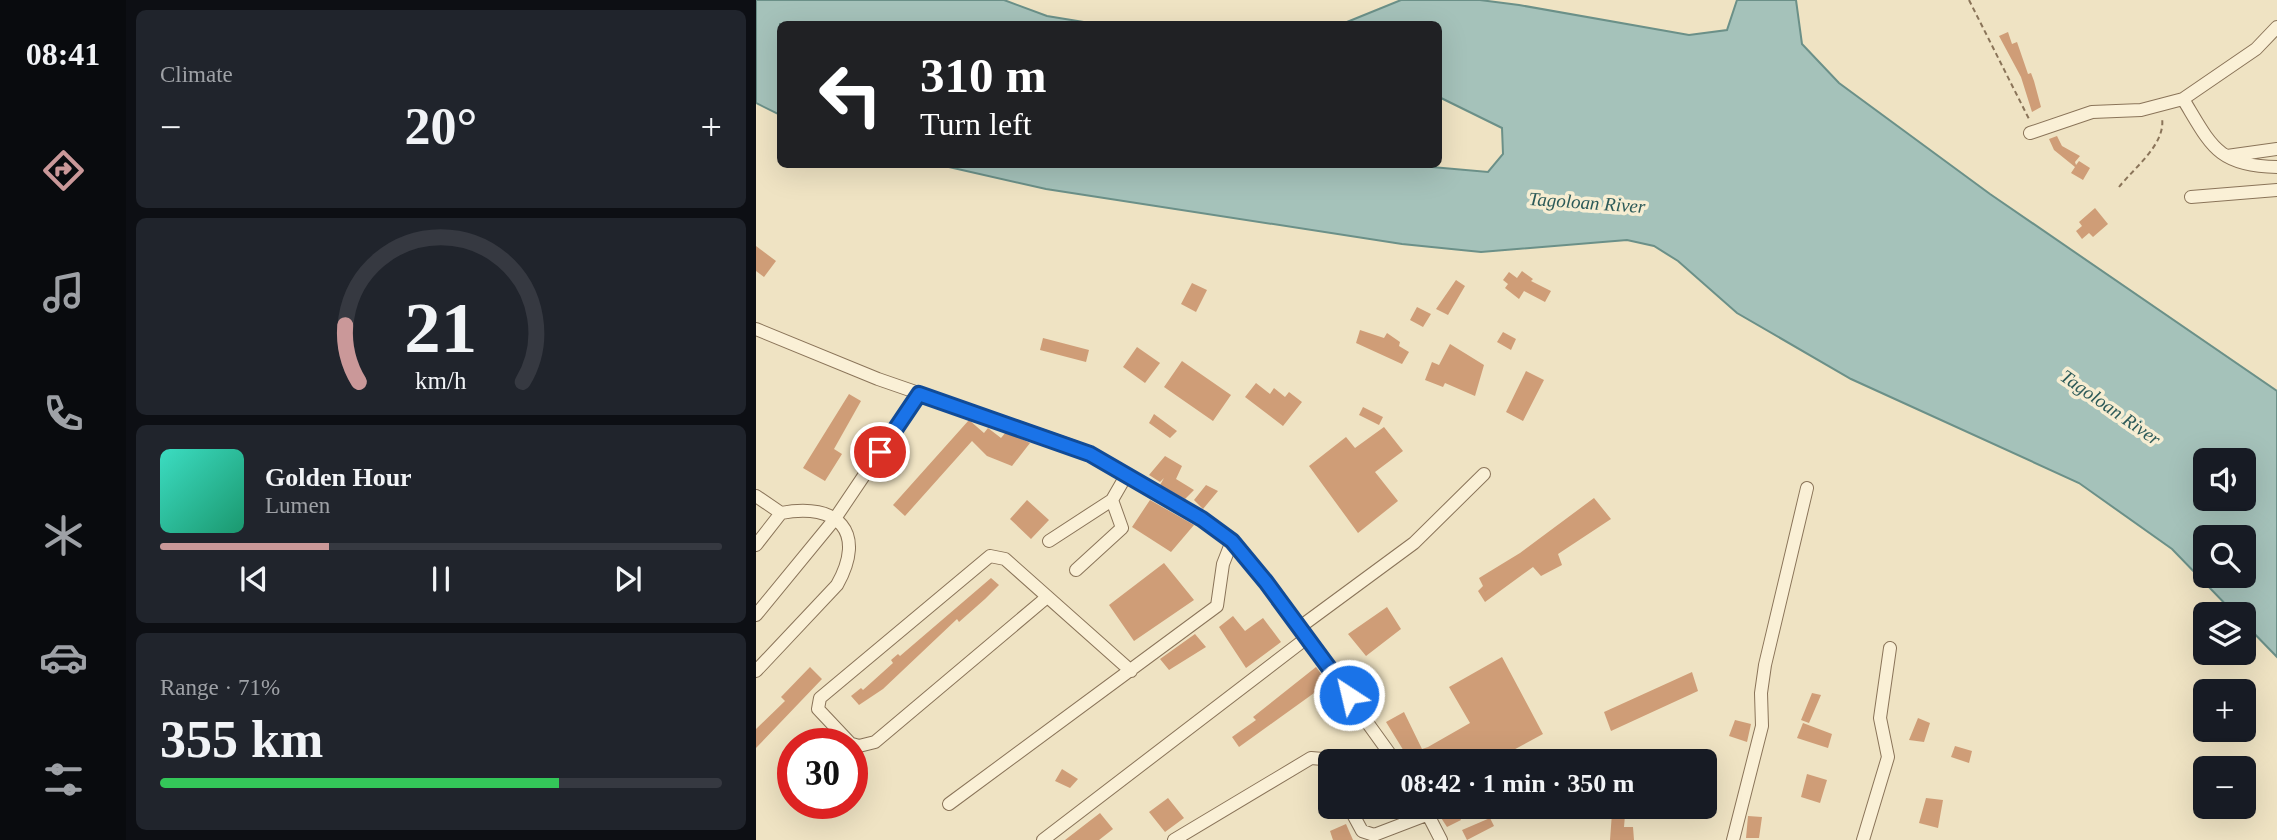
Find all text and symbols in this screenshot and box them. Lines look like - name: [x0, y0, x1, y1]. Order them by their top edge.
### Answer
- text: 08:41: [26, 36, 100, 72]
- text: 310 m: [920, 48, 1047, 103]
- icon: left: [805, 49, 896, 140]
- text: Climate: [160, 62, 233, 87]
- text: 20°: [405, 98, 477, 155]
- text: −: [160, 106, 181, 148]
- text: +: [701, 106, 722, 148]
- text: Turn left: [920, 106, 1032, 142]
- icon: directions: [39, 146, 88, 195]
- water label: Tagoloan River: [1528, 188, 1647, 217]
- icon: music: [39, 268, 88, 317]
- text: 21: [405, 288, 477, 369]
- water label: Tagoloan River: [2057, 365, 2165, 450]
- text: km/h: [415, 367, 467, 394]
- icon: phone: [39, 389, 88, 438]
- pin: [850, 422, 910, 482]
- icon: arrive: [861, 433, 899, 471]
- map controls: [2193, 448, 2256, 819]
- button: sound: [2193, 448, 2256, 511]
- text: Golden Hour: [265, 463, 412, 492]
- text: Lumen: [265, 493, 330, 518]
- icon: climate: [39, 511, 88, 560]
- button: search: [2193, 525, 2256, 588]
- icon: previous: [235, 560, 273, 598]
- icon: pause: [422, 560, 460, 598]
- icon: next: [609, 560, 647, 598]
- button: layers: [2193, 602, 2256, 665]
- icon: car: [39, 633, 88, 682]
- position arrow: [1312, 658, 1386, 732]
- text: Range · 71%: [160, 675, 280, 700]
- button: +: [2193, 679, 2256, 742]
- text: 355 km: [160, 711, 323, 768]
- speed limit sign: 30: [777, 728, 868, 819]
- icon: filters: [39, 755, 88, 804]
- button: −: [2193, 756, 2256, 819]
- text: 08:42 · 1 min · 350 m: [1401, 769, 1635, 798]

